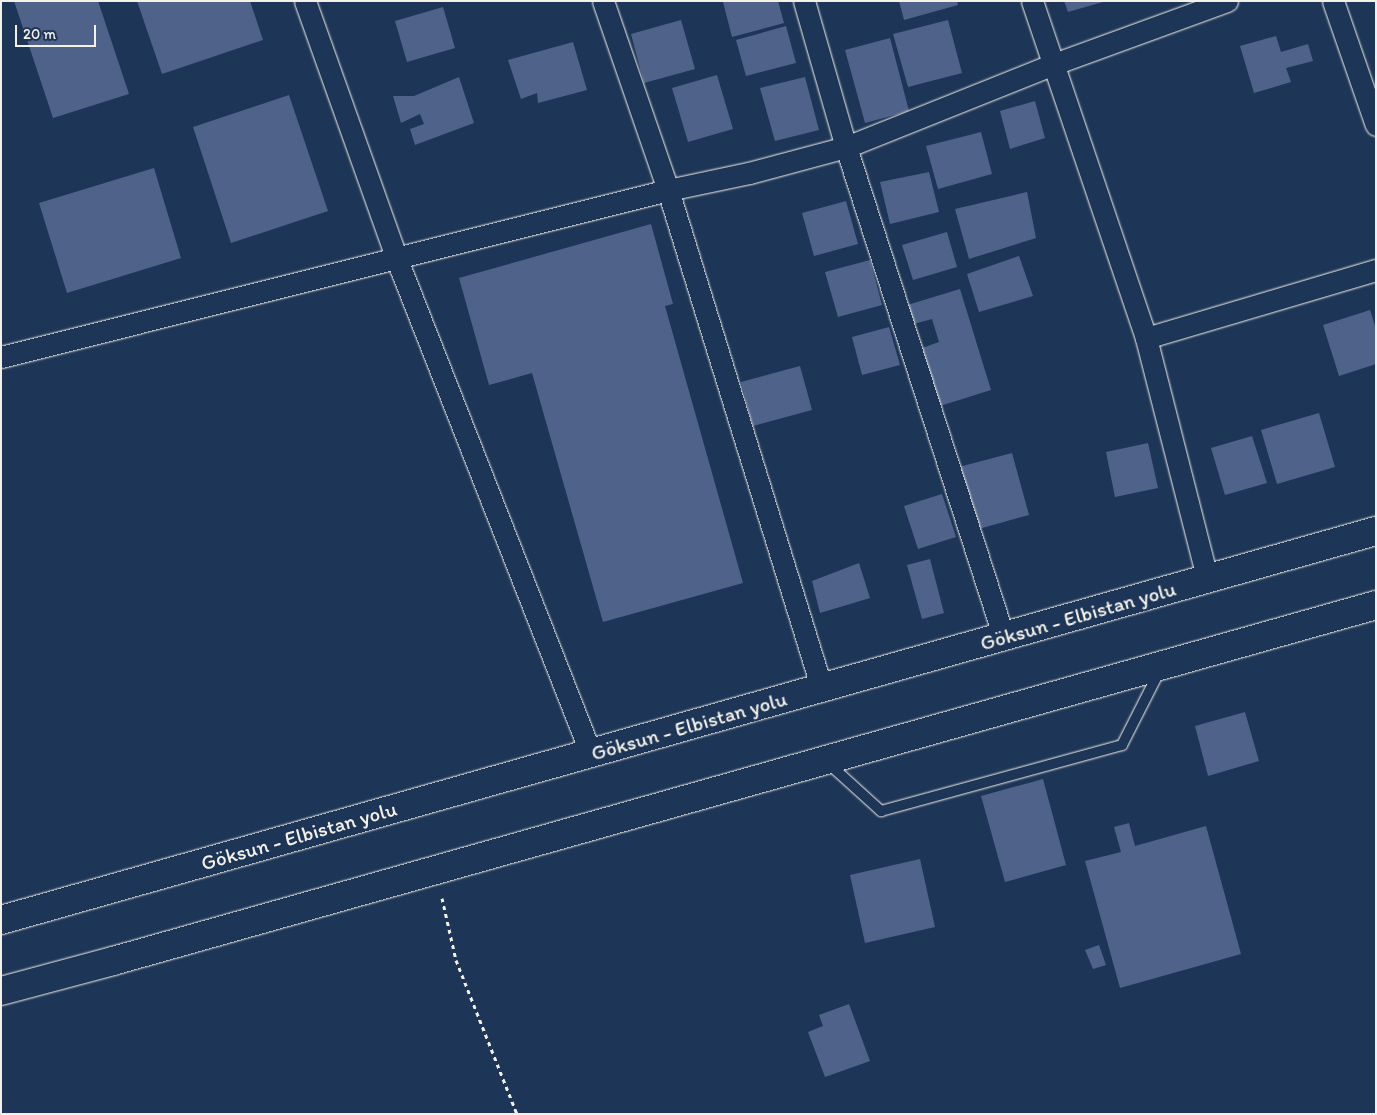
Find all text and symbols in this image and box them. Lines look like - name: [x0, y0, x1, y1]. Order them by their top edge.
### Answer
- scale bar: [18, 15, 99, 47]
- text: 20 m: [23, 25, 56, 43]
- street label: Göksun - Elbistan yolu: [977, 576, 1179, 656]
- street label: Göksun - Elbistan yolu: [588, 686, 790, 766]
- street label: Göksun - Elbistan yolu: [198, 796, 400, 876]

